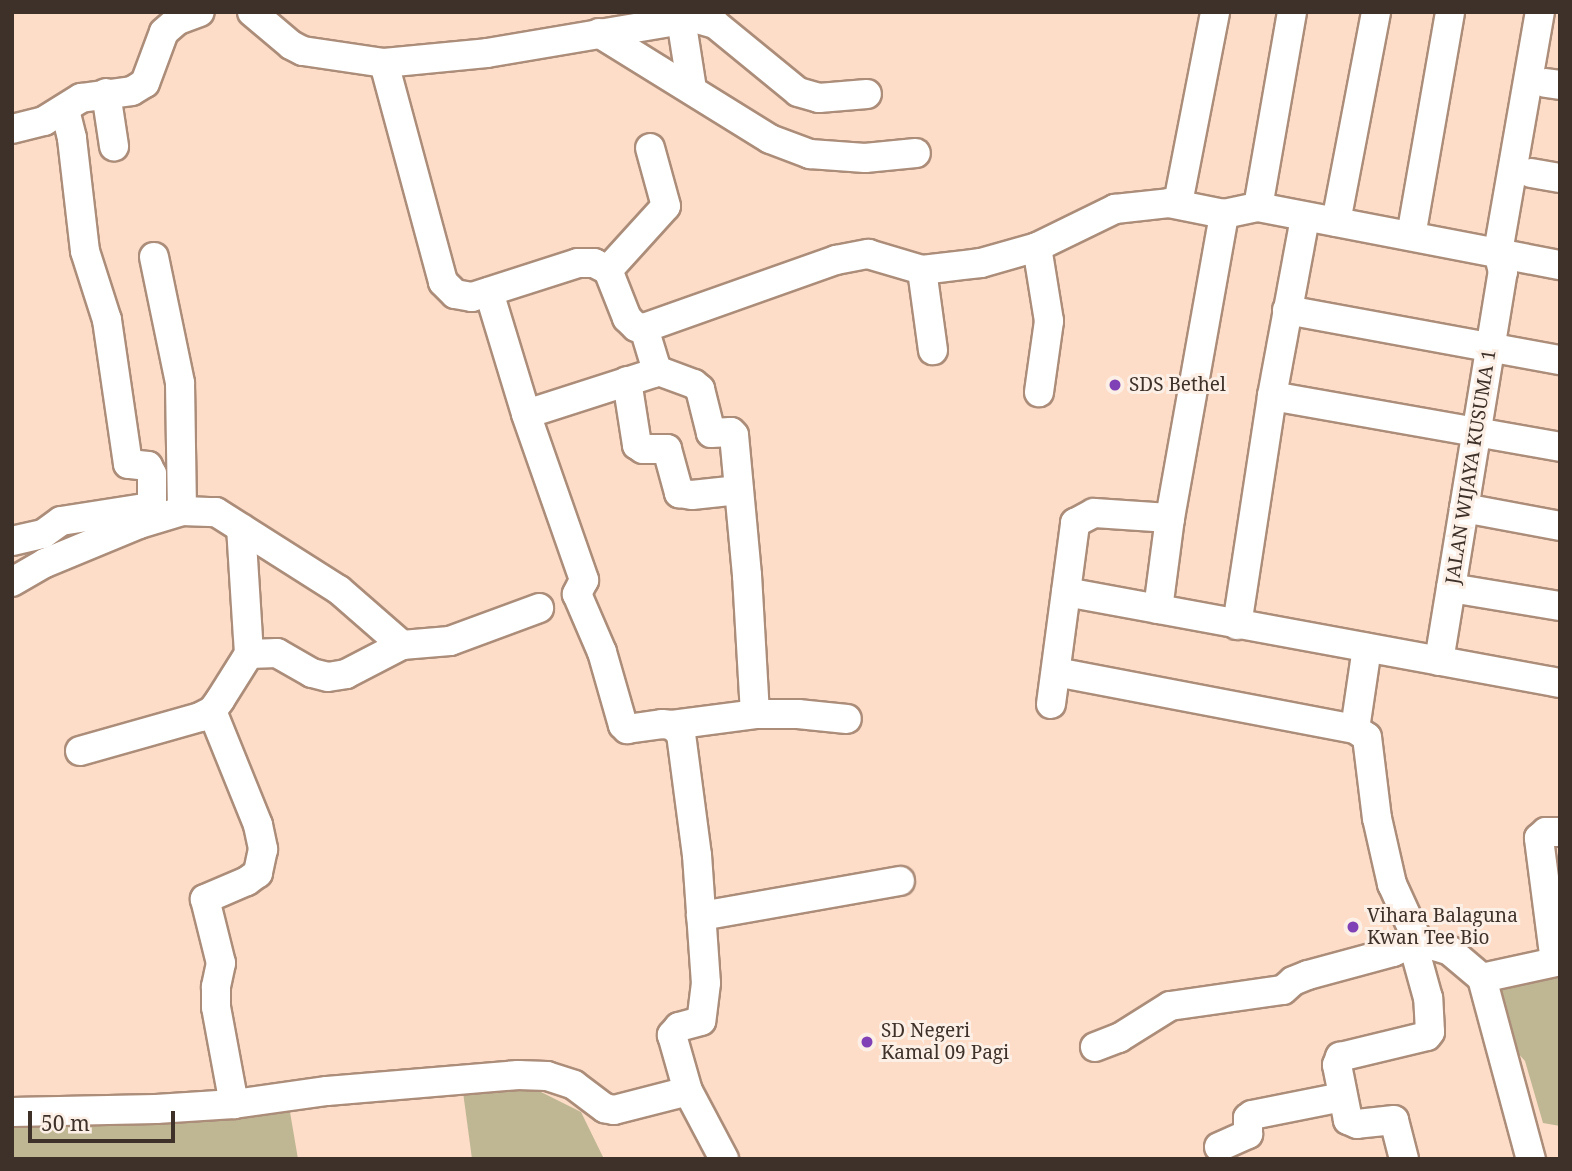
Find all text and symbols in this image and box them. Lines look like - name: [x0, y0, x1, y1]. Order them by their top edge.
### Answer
- street label: JALAN WIJAYA KUSUMA 1: [1441, 348, 1501, 586]
- place label: SDS Bethel: [1129, 374, 1226, 396]
- marker: SDS Bethel: [1107, 377, 1123, 393]
- place label: Vihara Balaguna Kwan Tee Bio: [1367, 905, 1518, 949]
- marker: Vihara Balaguna Kwan Tee Bio: [1345, 919, 1361, 935]
- place label: SD Negeri Kamal 09 Pagi: [881, 1020, 1009, 1064]
- marker: SD Negeri Kamal 09 Pagi: [859, 1034, 875, 1050]
- scale bar: [32, 1098, 178, 1142]
- text: 50 m: [41, 1109, 90, 1137]

